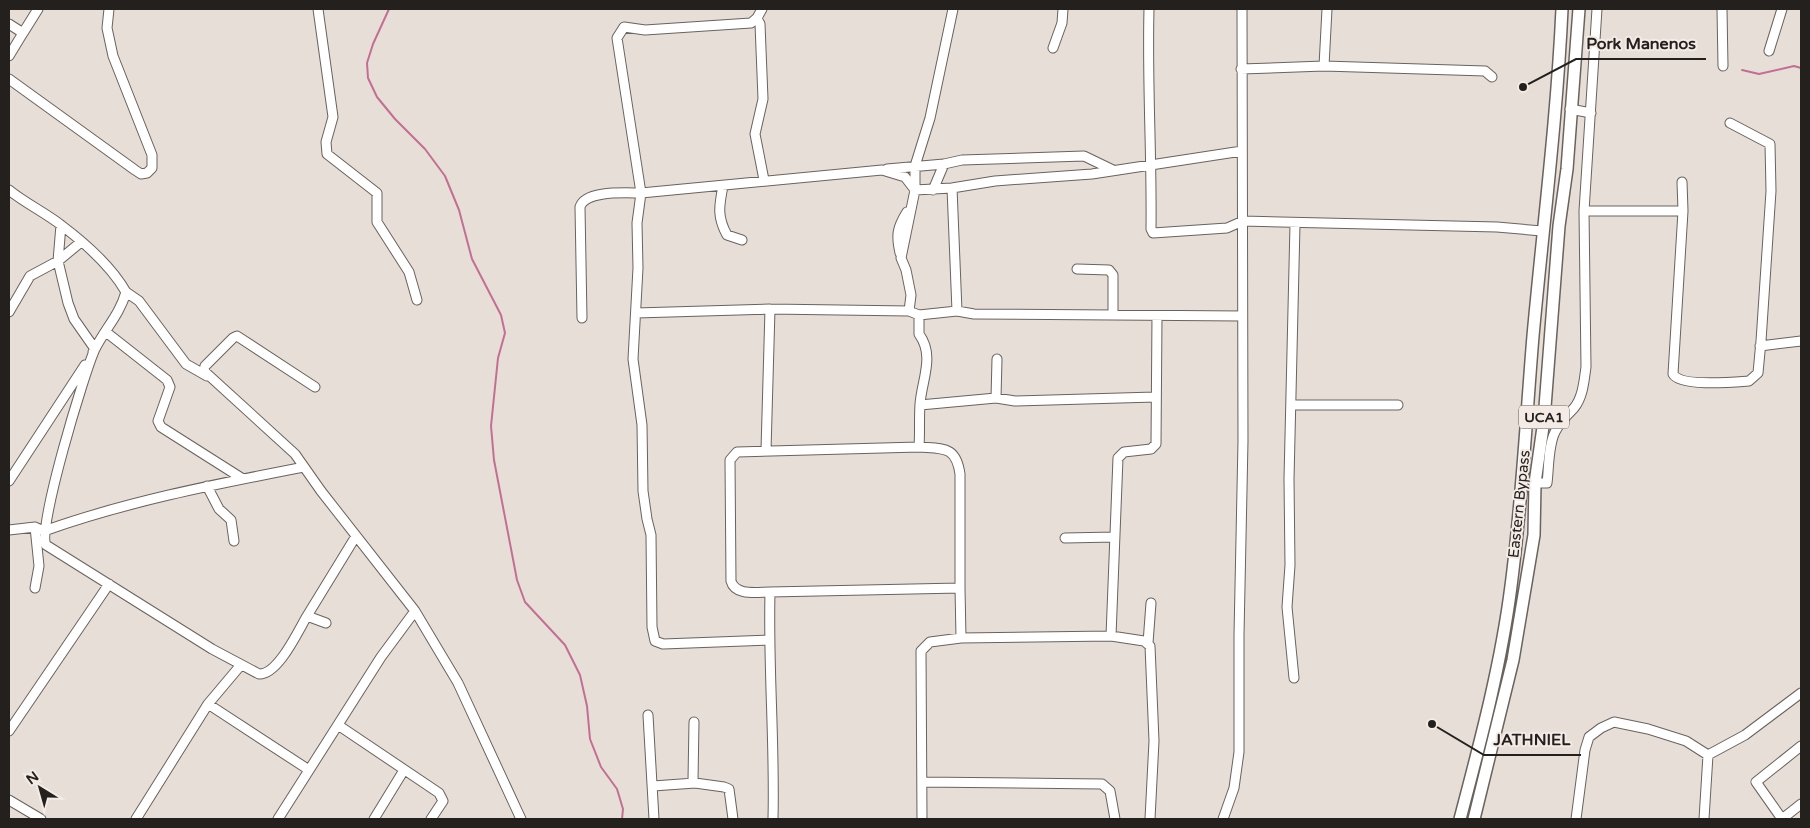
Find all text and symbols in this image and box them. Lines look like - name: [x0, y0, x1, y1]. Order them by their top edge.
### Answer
- callout: Pork Manenos: [1576, 28, 1706, 59]
- text: Pork Manenos: [1586, 34, 1696, 54]
- road number: UCA1: [1519, 406, 1569, 428]
- street label: Eastern Bypass: [1504, 449, 1534, 559]
- callout: JATHNIEL: [1484, 724, 1581, 755]
- text: JATHNIEL: [1492, 730, 1571, 750]
- north arrow: [15, 763, 65, 813]
- text: N: [23, 768, 42, 788]

